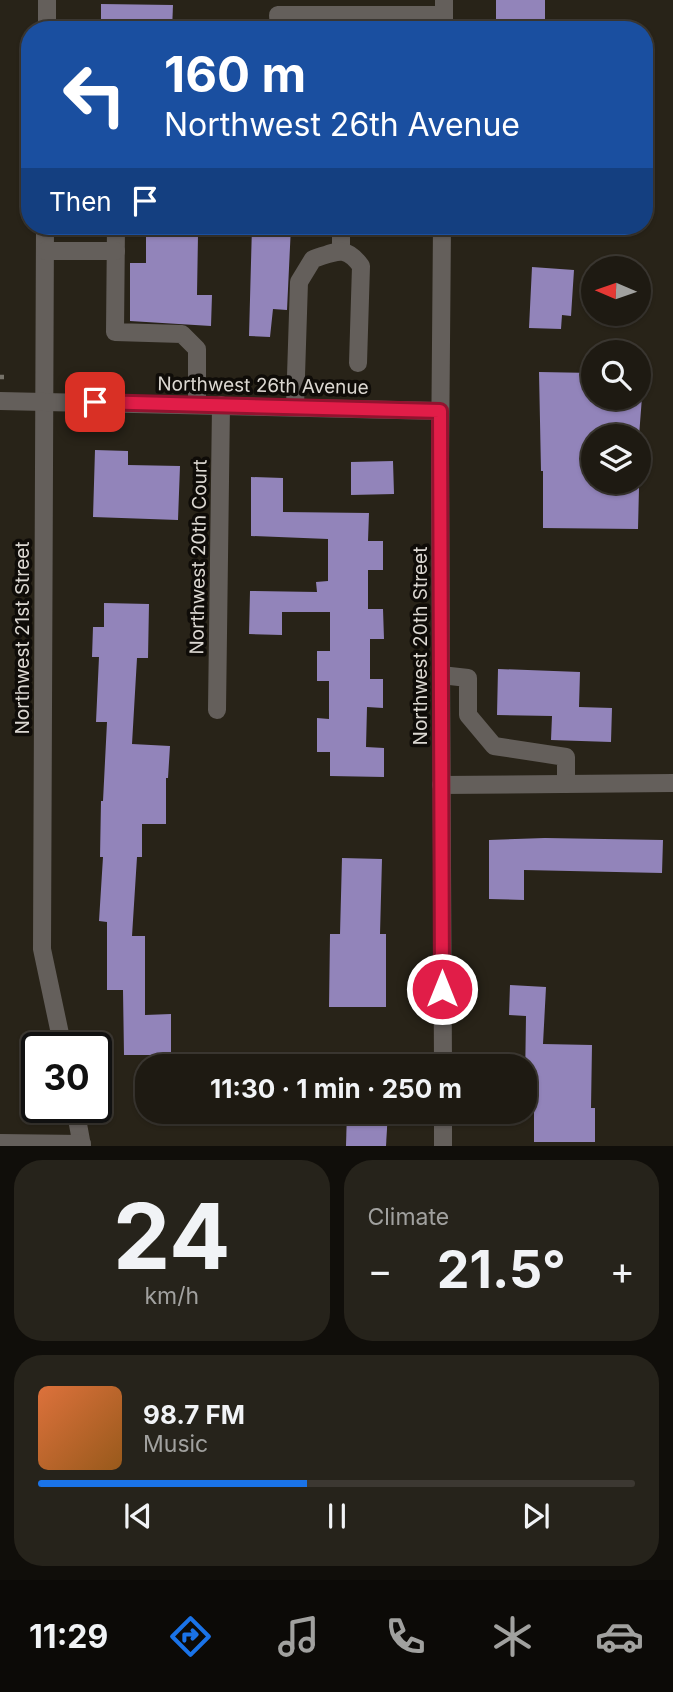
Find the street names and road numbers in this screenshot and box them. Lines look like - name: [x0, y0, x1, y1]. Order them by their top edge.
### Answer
- street label: Northwest 26th Avenue: [157, 372, 369, 399]
- street label: Northwest 20th Court: [185, 459, 212, 655]
- street label: Northwest 21st Street: [11, 542, 34, 735]
- street label: Northwest 20th Street: [409, 547, 432, 745]

